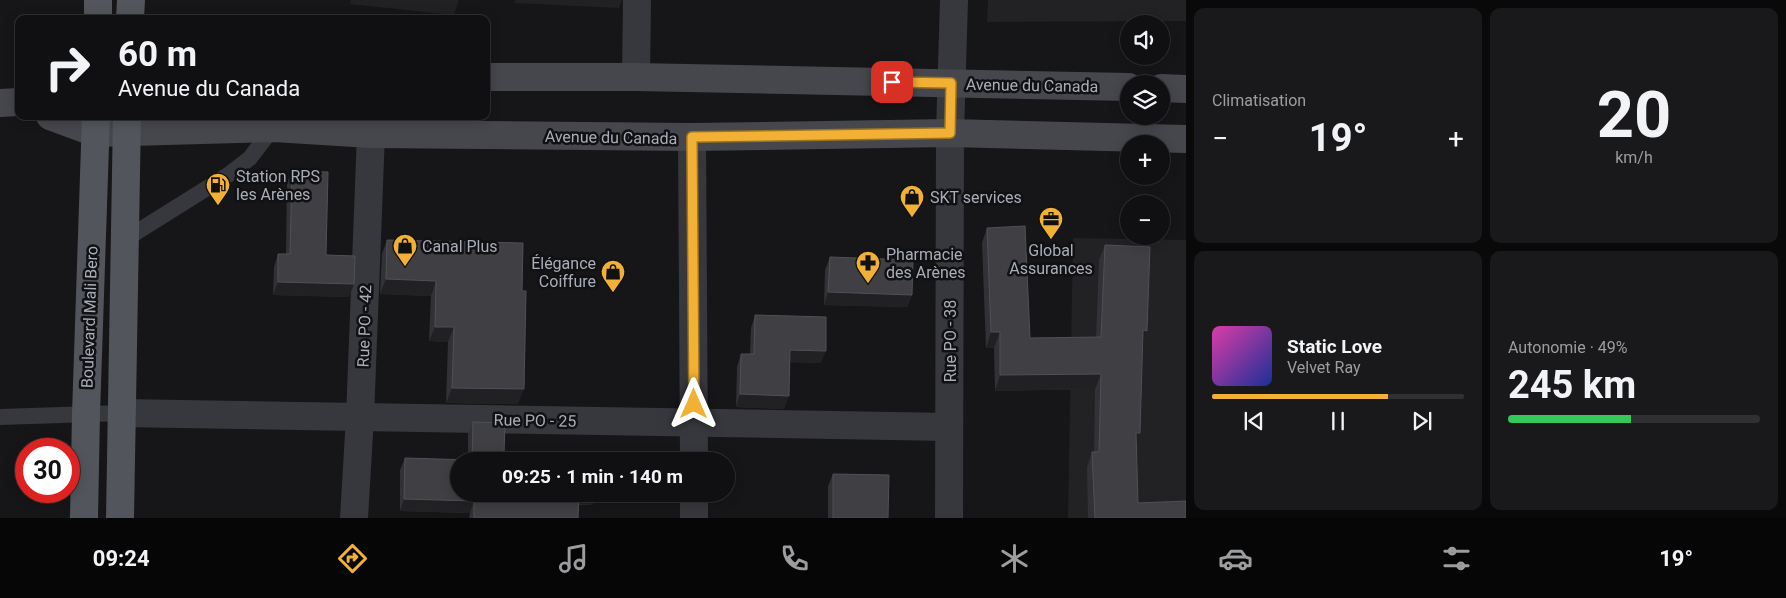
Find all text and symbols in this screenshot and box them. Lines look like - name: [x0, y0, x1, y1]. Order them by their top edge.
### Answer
- map controls: [1120, 15, 1170, 245]
- button: sound: [1120, 15, 1170, 65]
- text: 60 m: [118, 34, 197, 75]
- icon: right: [35, 35, 100, 100]
- pin: [871, 61, 913, 103]
- icon: arrive: [878, 68, 906, 96]
- street label: Avenue du Canada: [966, 75, 1098, 96]
- button: layers: [1120, 75, 1170, 125]
- text: Avenue du Canada: [118, 76, 300, 101]
- text: 20: [1597, 77, 1671, 153]
- text: Climatisation: [1212, 91, 1306, 110]
- text: 19°: [1309, 116, 1367, 160]
- text: −: [1212, 122, 1228, 155]
- text: +: [1448, 122, 1464, 155]
- street label: Avenue du Canada: [545, 127, 677, 148]
- button: +: [1120, 135, 1170, 185]
- text: km/h: [1615, 148, 1653, 167]
- place label: Station RPS les Arènes: [236, 167, 320, 204]
- fuel station icon: Station RPS les Arènes: [205, 172, 231, 206]
- shop icon: SKT services: [899, 184, 925, 218]
- place label: SKT services: [930, 188, 1022, 207]
- button: −: [1120, 195, 1170, 245]
- office icon: Global Assurances: [1038, 206, 1064, 240]
- shop icon: Canal Plus: [392, 233, 418, 267]
- place label: Canal Plus: [422, 237, 498, 256]
- place label: Global Assurances: [1009, 241, 1093, 278]
- place label: Pharmacie des Arènes: [886, 245, 966, 282]
- street label: Boulevard Mali Bero: [78, 246, 101, 388]
- pharmacy icon: Pharmacie des Arènes: [855, 250, 881, 284]
- place label: Élégance Coiffure: [531, 254, 596, 291]
- shop icon: Élégance Coiffure: [600, 259, 626, 293]
- street label: Rue PO - 42: [354, 284, 375, 368]
- street label: Rue PO - 38: [941, 300, 960, 382]
- text: Static Love: [1287, 335, 1382, 358]
- text: Autonomie · 49%: [1508, 338, 1628, 357]
- text: Velvet Ray: [1287, 358, 1361, 377]
- text: 245 km: [1508, 363, 1636, 407]
- position arrow: [667, 377, 719, 429]
- icon: previous: [1240, 407, 1268, 435]
- icon: pause: [1324, 407, 1352, 435]
- icon: next: [1408, 407, 1436, 435]
- street label: Rue PO - 25: [494, 410, 576, 431]
- speed limit sign: 30: [15, 438, 80, 503]
- text: 09:25 · 1 min · 140 m: [502, 465, 683, 488]
- icon: directions: [335, 541, 370, 576]
- icon: music: [556, 541, 591, 576]
- icon: phone: [777, 541, 812, 576]
- icon: climate: [997, 541, 1032, 576]
- icon: car: [1218, 541, 1253, 576]
- icon: filters: [1439, 541, 1474, 576]
- text: 09:24: [93, 546, 150, 571]
- text: 19°: [1659, 546, 1693, 571]

